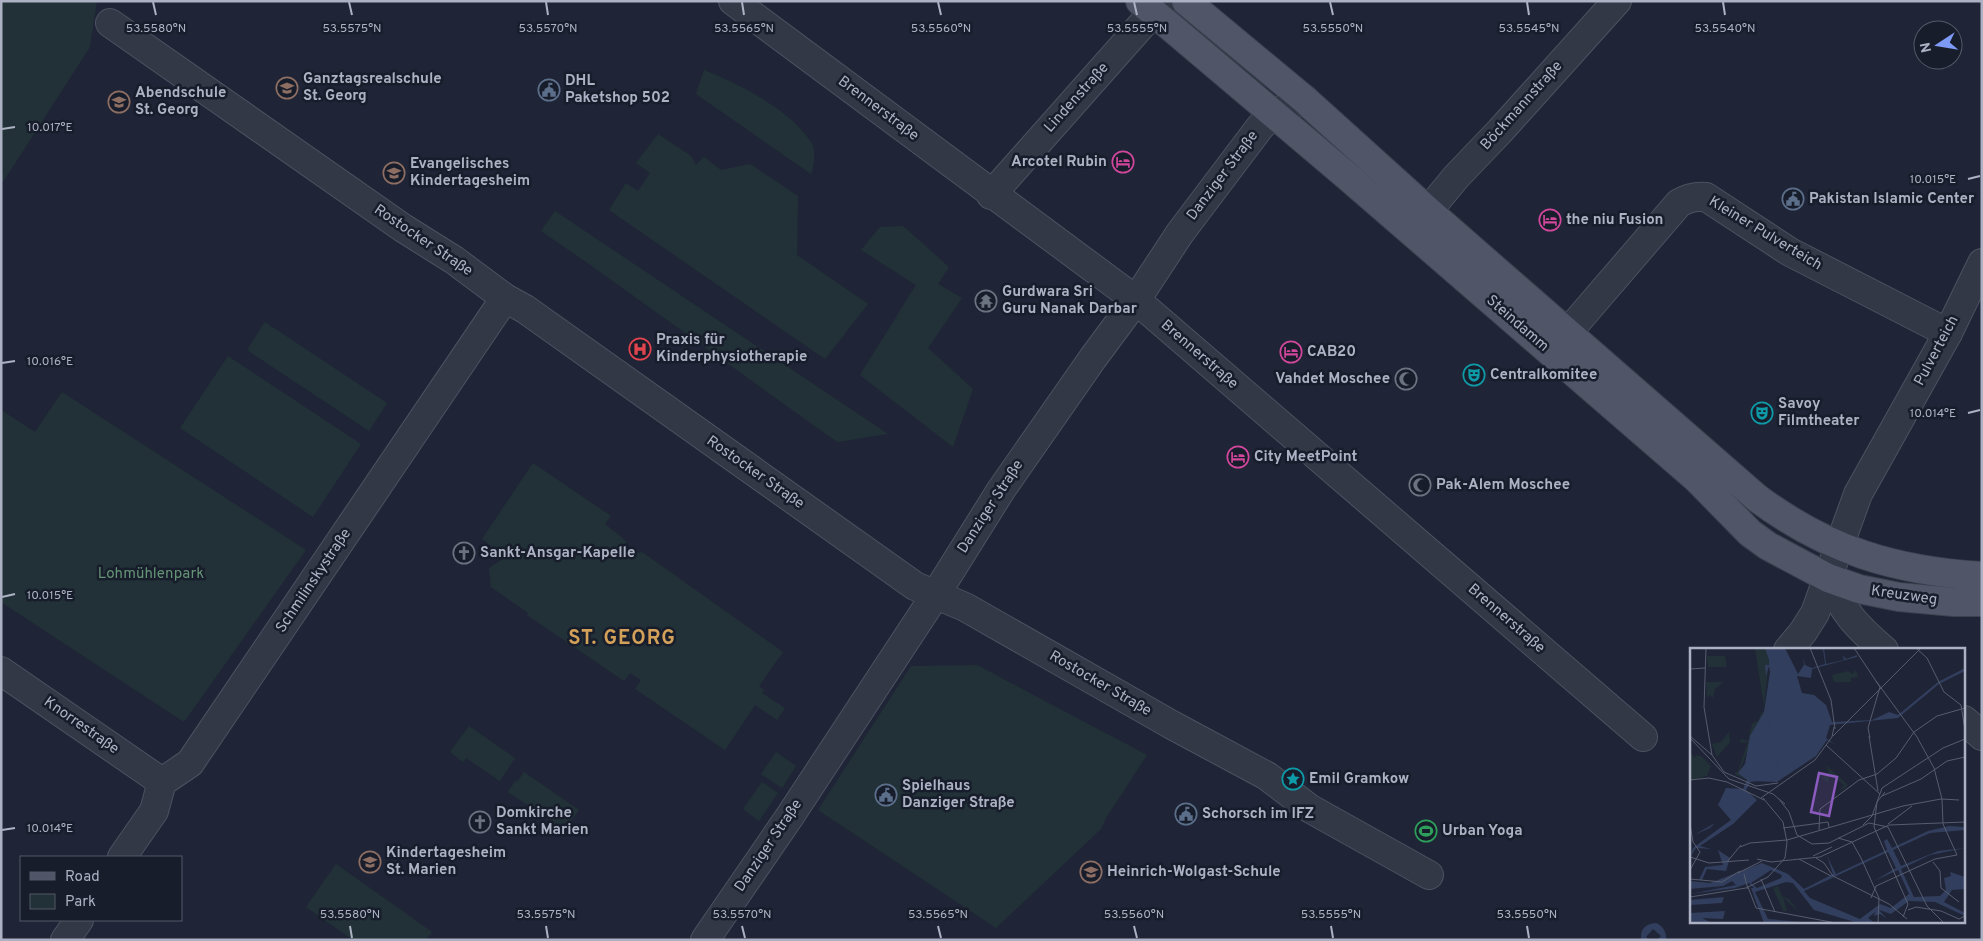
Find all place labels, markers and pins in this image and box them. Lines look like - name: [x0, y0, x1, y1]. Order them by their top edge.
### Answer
- place label: Ganztagsrealschule St. Georg: [303, 70, 442, 106]
- place label: DHL Paketshop 502: [565, 72, 670, 108]
- school or university icon: Ganztagsrealschule St. Georg: [275, 76, 299, 100]
- public building icon: DHL Paketshop 502: [537, 78, 561, 102]
- place label: Abendschule St. Georg: [135, 84, 226, 120]
- school or university icon: Abendschule St. Georg: [107, 90, 131, 114]
- hotel icon: Arcotel Rubin: [1111, 150, 1135, 174]
- place label: Arcotel Rubin: [1011, 153, 1107, 172]
- place label: Evangelisches Kindertagesheim: [410, 155, 530, 191]
- school or university icon: Evangelisches Kindertagesheim: [382, 161, 406, 185]
- public building icon: Pakistan Islamic Center: [1781, 187, 1805, 211]
- place label: Pakistan Islamic Center: [1809, 190, 1975, 209]
- hotel icon: the niu Fusion: [1538, 208, 1562, 232]
- place label: the niu Fusion: [1566, 211, 1663, 230]
- place label: Gurdwara Sri Guru Nanak Darbar: [1002, 283, 1138, 319]
- temple icon: Gurdwara Sri Guru Nanak Darbar: [974, 289, 998, 313]
- place label: Praxis für Kinderphysiotherapie: [656, 331, 807, 367]
- hospital icon: Praxis für Kinderphysiotherapie: [628, 337, 652, 361]
- hotel icon: CAB20: [1279, 340, 1303, 364]
- place label: CAB20: [1307, 343, 1356, 362]
- theatre icon: Centralkomitee: [1462, 363, 1486, 387]
- place label: Centralkomitee: [1490, 366, 1597, 385]
- mosque icon: Vahdet Moschee: [1394, 367, 1418, 391]
- place label: Vahdet Moschee: [1275, 370, 1390, 389]
- place label: Savoy Filmtheater: [1778, 395, 1860, 431]
- theatre icon: Savoy Filmtheater: [1750, 401, 1774, 425]
- hotel icon: City MeetPoint: [1226, 445, 1250, 469]
- place label: City MeetPoint: [1254, 448, 1357, 467]
- mosque icon: Pak-Alem Moschee: [1408, 473, 1432, 497]
- place label: Pak-Alem Moschee: [1436, 476, 1570, 495]
- church icon: Sankt-Ansgar-Kapelle: [452, 541, 476, 565]
- place label: Sankt-Ansgar-Kapelle: [480, 544, 635, 563]
- place icon: Emil Gramkow: [1281, 767, 1305, 791]
- place label: Emil Gramkow: [1309, 770, 1409, 789]
- place label: Spielhaus Danziger Straße: [902, 777, 1015, 813]
- public building icon: Spielhaus Danziger Straße: [874, 783, 898, 807]
- public building icon: Schorsch im IFZ: [1174, 802, 1198, 826]
- place label: Domkirche Sankt Marien: [496, 804, 589, 840]
- place label: Schorsch im IFZ: [1202, 805, 1314, 824]
- church icon: Domkirche Sankt Marien: [468, 810, 492, 834]
- sports icon: Urban Yoga: [1414, 819, 1438, 843]
- place label: Urban Yoga: [1442, 822, 1523, 841]
- place label: Kindertagesheim St. Marien: [386, 844, 506, 880]
- school or university icon: Kindertagesheim St. Marien: [358, 850, 382, 874]
- school or university icon: Heinrich-Wolgast-Schule: [1079, 860, 1103, 884]
- place label: Heinrich-Wolgast-Schule: [1107, 863, 1281, 882]

